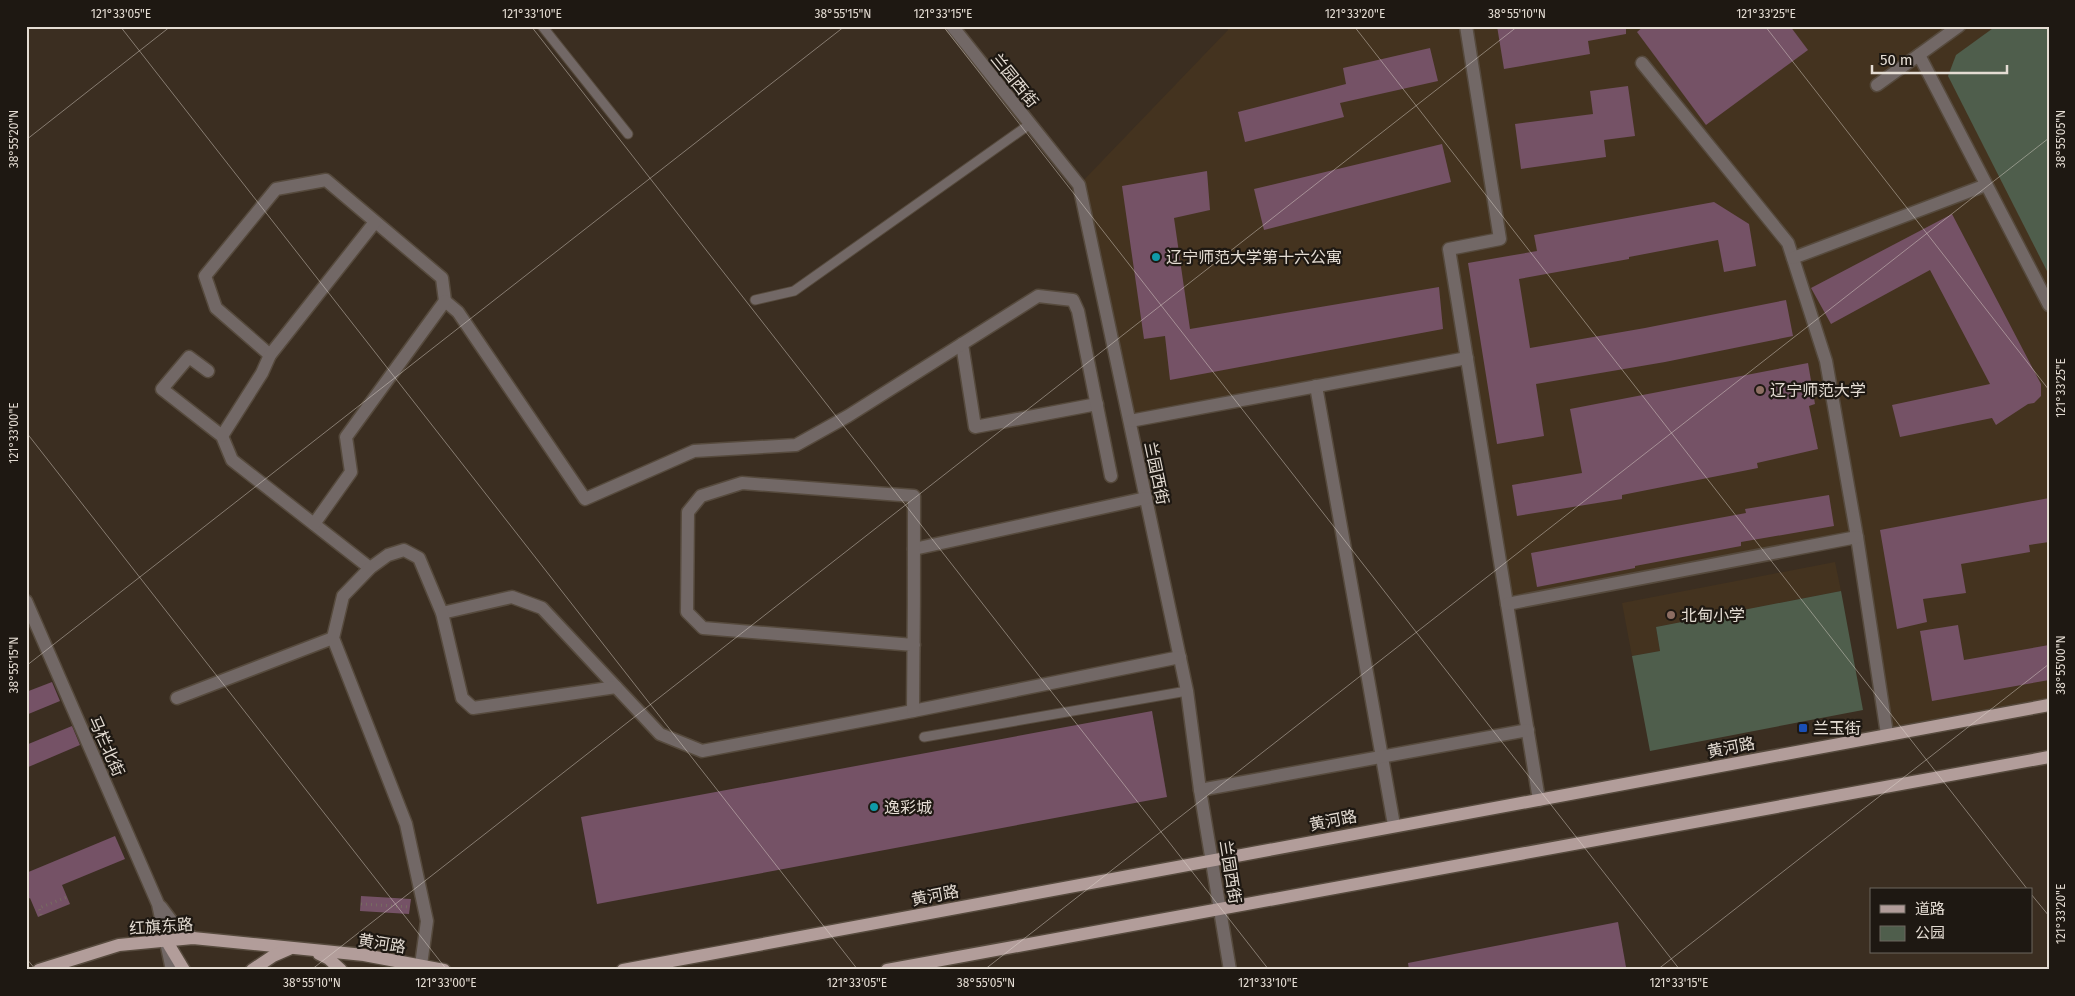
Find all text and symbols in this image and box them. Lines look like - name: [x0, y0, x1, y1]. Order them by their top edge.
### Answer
- text: 121°33'05"E: [91, 7, 151, 21]
- text: 121°33'10"E: [502, 7, 562, 21]
- text: 38°55'15"N: [815, 7, 871, 21]
- text: 121°33'15"E: [914, 7, 972, 21]
- text: 121°33'20"E: [1325, 7, 1385, 21]
- text: 38°55'10"N: [1488, 7, 1546, 21]
- text: 121°33'25"E: [1736, 7, 1796, 21]
- scale bar: [1872, 42, 2008, 74]
- street label: 兰园西街: [987, 49, 1042, 111]
- text: 50 m: [1880, 51, 1913, 69]
- text: 38°55'20"N: [7, 110, 21, 168]
- text: 38°55'05"N: [2054, 110, 2068, 168]
- place label: 辽宁师范大学第十六公寓: [1166, 248, 1342, 267]
- marker: 辽宁师范大学第十六公寓: [1150, 251, 1162, 263]
- text: 121°33'25"E: [2054, 358, 2068, 418]
- place label: 辽宁师范大学: [1770, 381, 1866, 400]
- marker: 辽宁师范大学: [1754, 384, 1766, 396]
- text: 121°33'00"E: [7, 402, 21, 464]
- street label: 兰园西街: [1141, 440, 1172, 506]
- place label: 北甸小学: [1681, 606, 1745, 625]
- marker: 北甸小学: [1665, 609, 1677, 621]
- text: 38°55'00"N: [2054, 635, 2068, 695]
- text: 38°55'15"N: [7, 637, 21, 693]
- street label: 马栏北街: [85, 713, 128, 779]
- place label: 兰玉街: [1813, 719, 1861, 738]
- marker: 兰玉街: [1797, 722, 1809, 734]
- street label: 黄河路: [1706, 734, 1756, 761]
- place label: 逸彩城: [884, 798, 932, 817]
- marker: 逸彩城: [868, 801, 880, 813]
- street label: 黄河路: [1308, 807, 1358, 834]
- street label: 兰园西街: [1216, 839, 1245, 905]
- street label: 黄河路: [910, 882, 960, 909]
- text: 121°33'20"E: [2054, 884, 2068, 944]
- legend: [1870, 888, 2032, 954]
- text: 道路: [1915, 900, 1945, 918]
- street label: 红旗东路: [128, 915, 194, 938]
- text: 公园: [1915, 924, 1945, 942]
- street label: 黄河路: [357, 930, 407, 957]
- text: 38°55'10"N: [283, 976, 341, 990]
- text: 121°33'00"E: [415, 976, 477, 990]
- text: 121°33'05"E: [827, 976, 887, 990]
- text: 38°55'05"N: [957, 976, 1015, 990]
- text: 121°33'10"E: [1238, 976, 1298, 990]
- text: 121°33'15"E: [1650, 976, 1708, 990]

